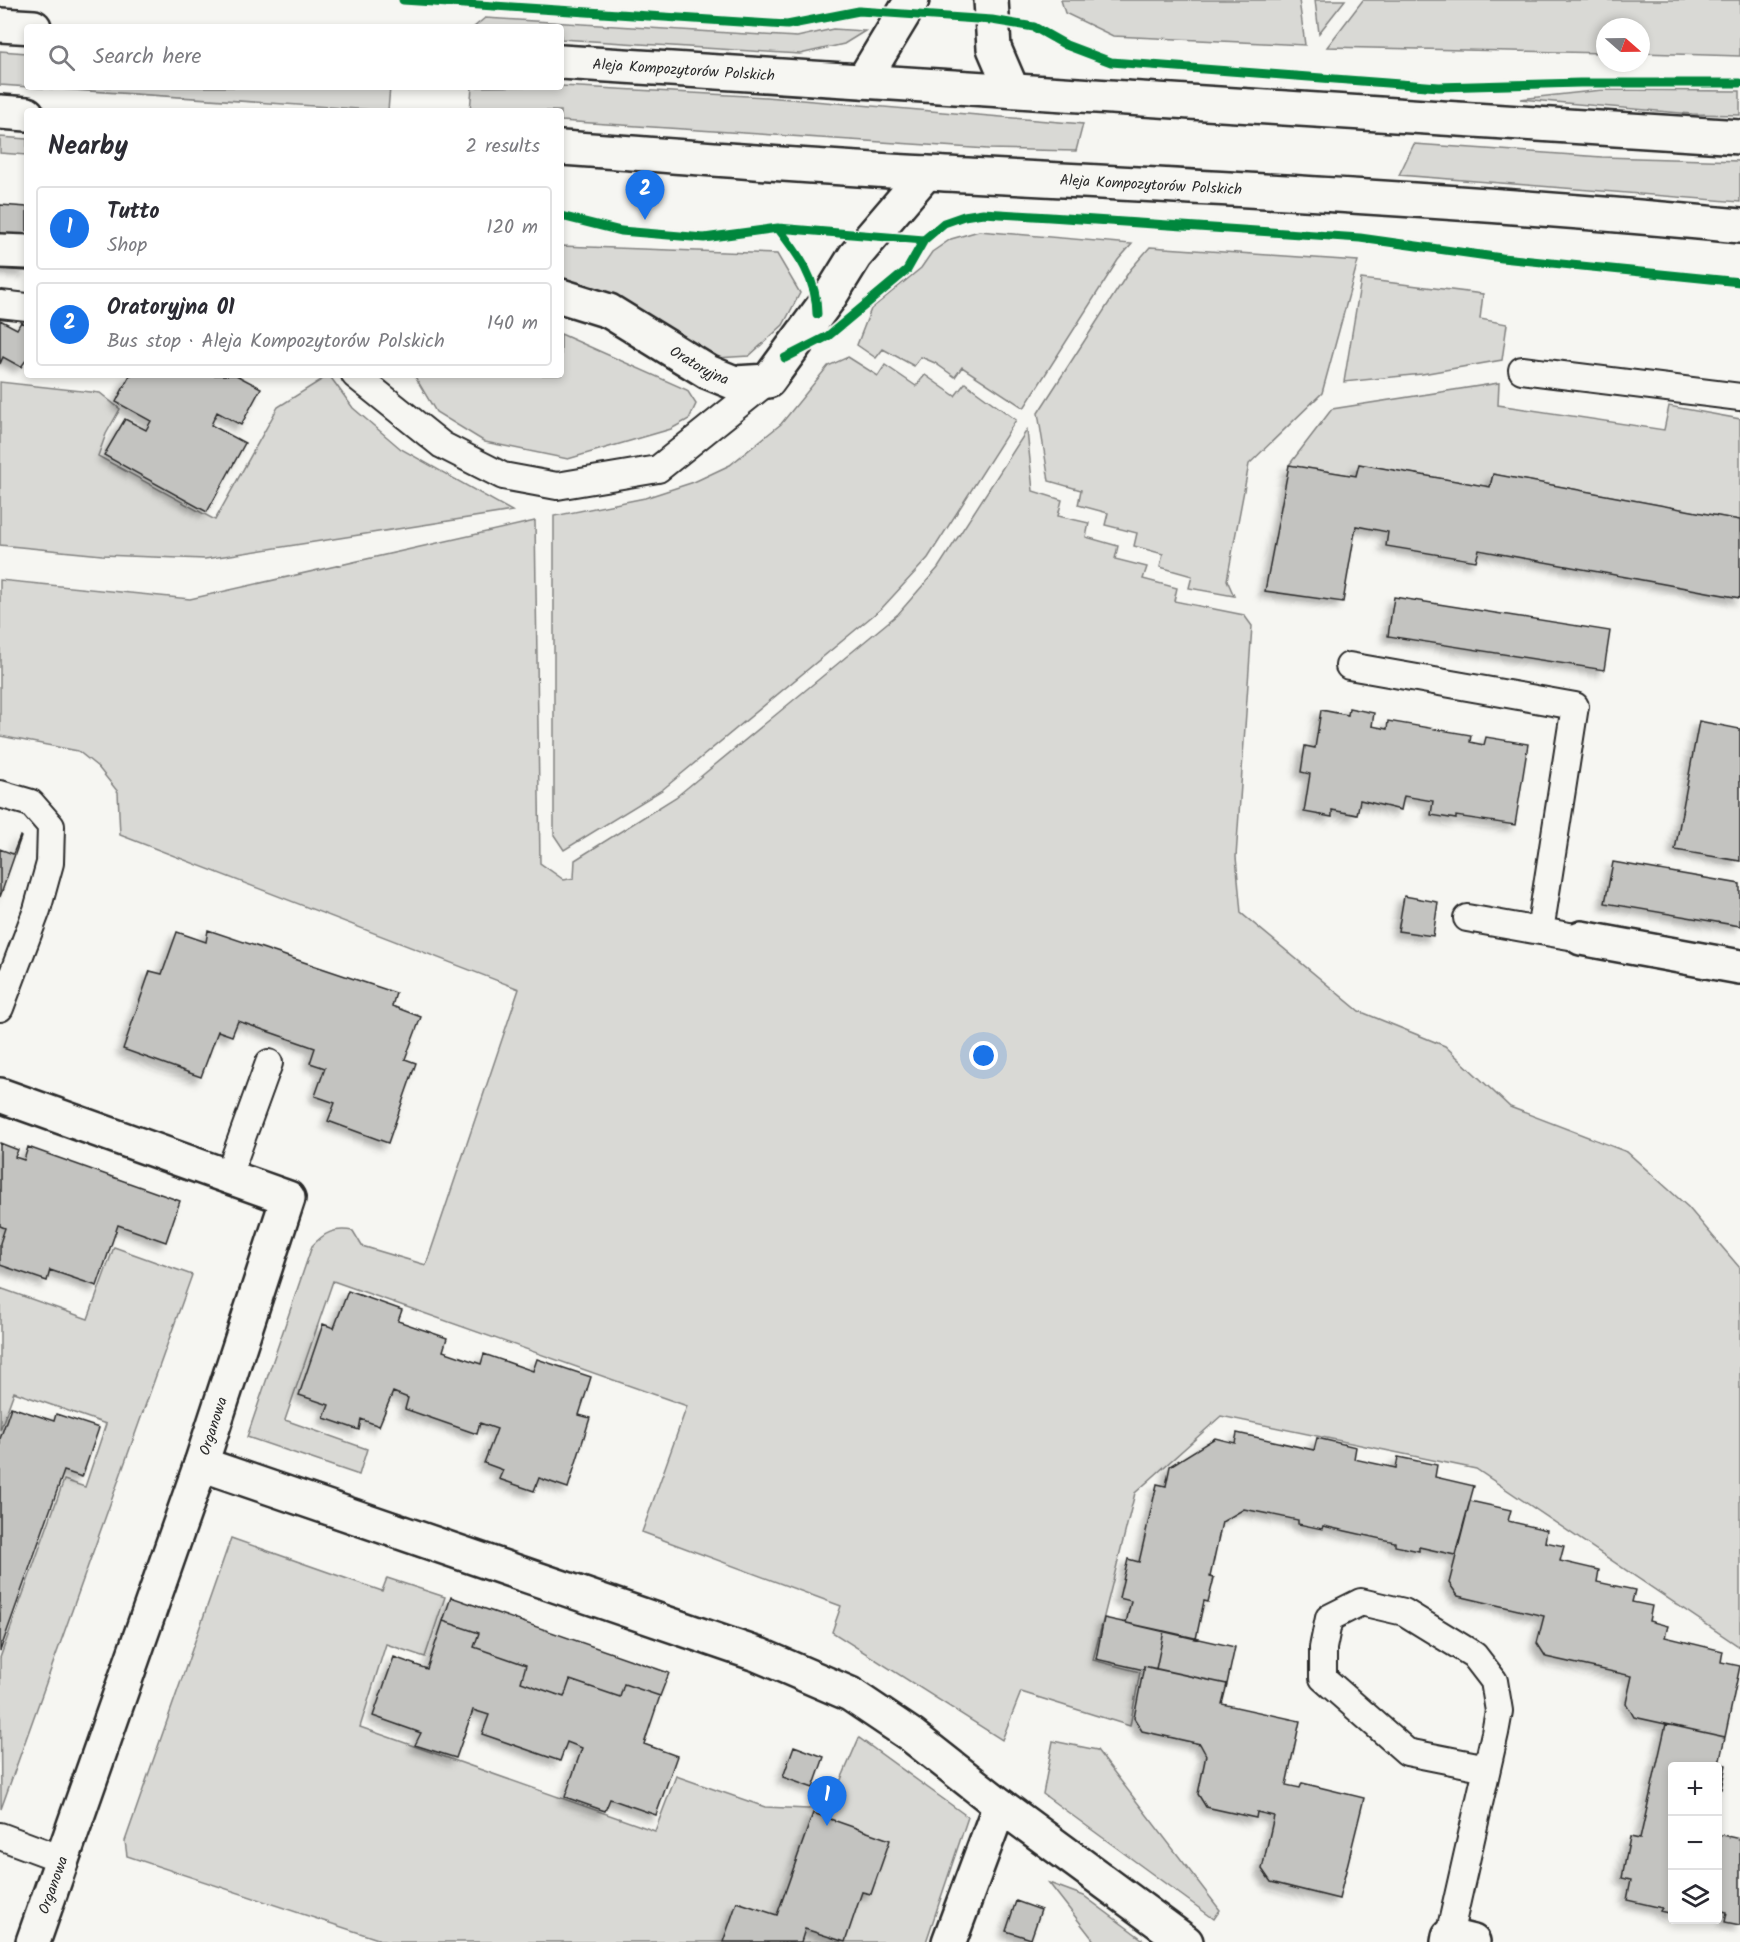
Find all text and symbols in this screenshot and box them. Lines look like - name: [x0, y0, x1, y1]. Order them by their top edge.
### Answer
- north arrow: [1596, 18, 1650, 72]
- search box: [24, 24, 564, 90]
- text: Search here: [93, 40, 201, 75]
- icon: search: [45, 41, 78, 74]
- street label: Aleja Kompozytorów Polskich: [592, 53, 776, 89]
- text: Nearby: [48, 126, 128, 168]
- text: 2 results: [465, 131, 540, 163]
- street label: Aleja Kompozytorów Polskich: [1059, 169, 1243, 203]
- pin: 2: [626, 170, 664, 220]
- text: Tutto: [107, 195, 160, 230]
- text: 1: [66, 212, 73, 244]
- text: 120 m: [486, 212, 538, 244]
- text: Shop: [107, 230, 147, 262]
- text: Oratoryjna 01: [107, 291, 235, 326]
- text: 2: [64, 308, 75, 340]
- text: 140 m: [487, 308, 538, 340]
- text: Bus stop · Aleja Kompozytorów Polskich: [107, 326, 445, 358]
- street label: Oratoryjna: [665, 340, 732, 392]
- your location: [969, 1041, 998, 1070]
- street label: Organowa: [193, 1394, 235, 1459]
- map controls: [1668, 1762, 1722, 1924]
- button: +: [1668, 1762, 1722, 1816]
- pin: 1: [808, 1776, 846, 1826]
- button: −: [1668, 1816, 1722, 1870]
- street label: Organowa: [32, 1853, 76, 1918]
- button: layers: [1668, 1870, 1722, 1924]

